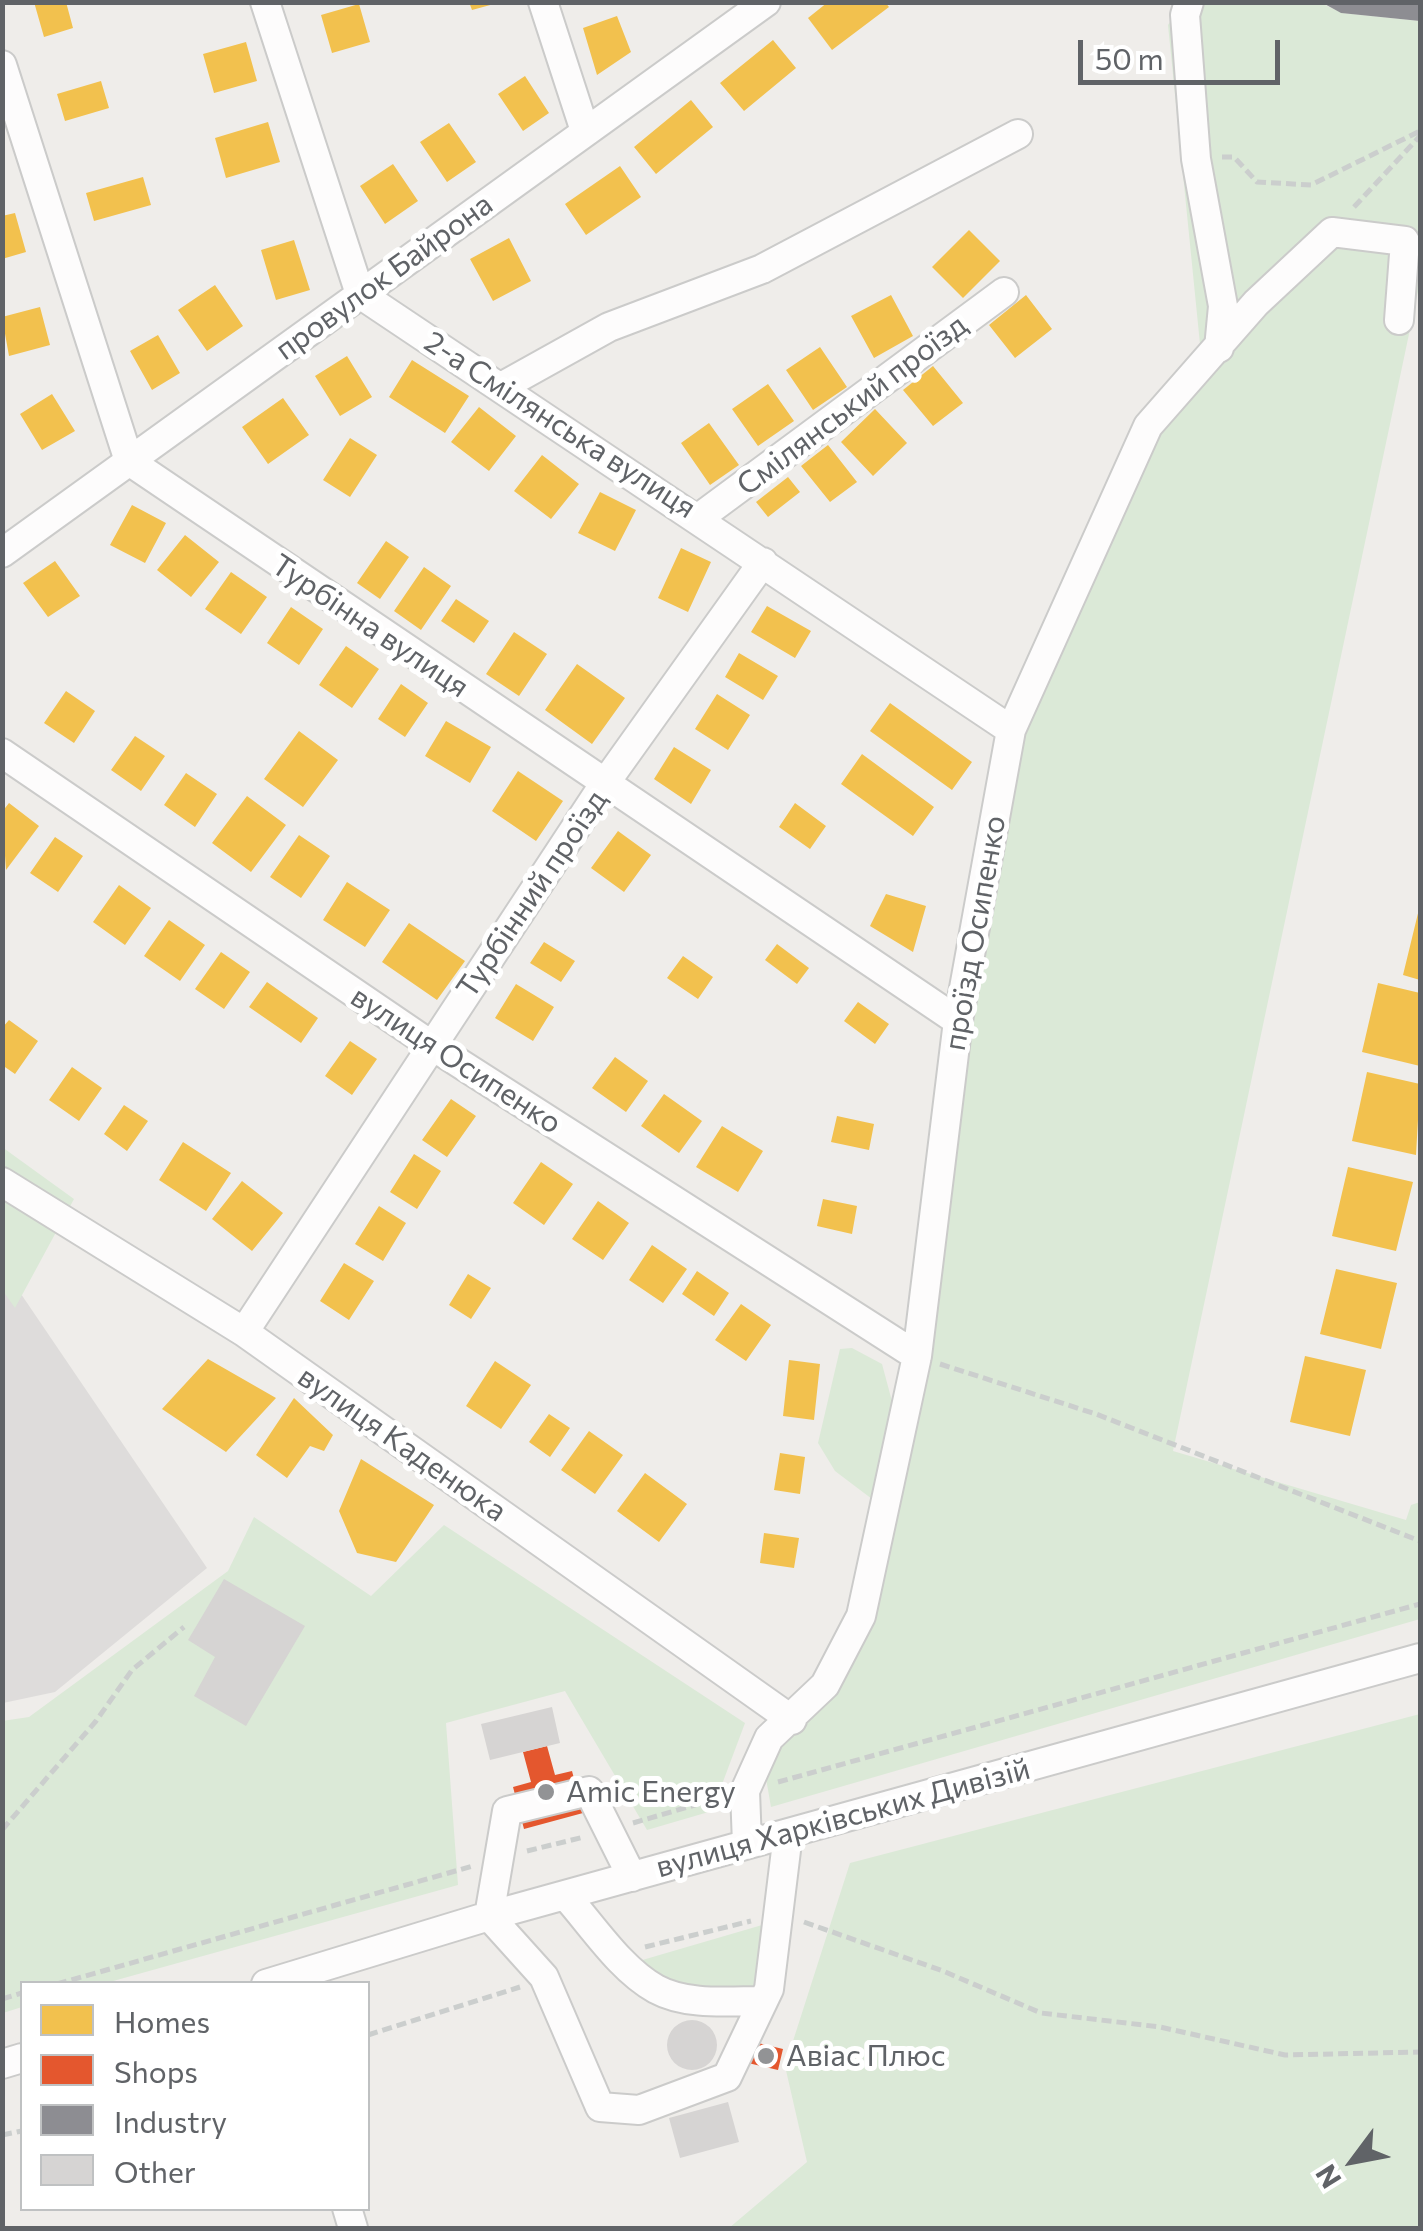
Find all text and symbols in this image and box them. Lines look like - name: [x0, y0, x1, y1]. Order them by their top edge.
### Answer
- scale bar: [1083, 20, 1286, 82]
- text: 50 m: [1095, 39, 1164, 76]
- street label: провулок Байрона: [268, 186, 500, 368]
- street label: Смілянський проїзд: [730, 307, 974, 503]
- street label: 2-а Смілянська вулиця: [418, 324, 702, 526]
- street label: Турбінна вулиця: [265, 547, 475, 705]
- street label: Турбінний проїзд: [449, 783, 615, 1005]
- street label: проїзд Осипенко: [937, 813, 1013, 1053]
- street label: вулиця Осипенко: [344, 979, 568, 1141]
- street label: вулиця Каденюка: [291, 1359, 513, 1529]
- street label: вулиця Харківських Дивізій: [652, 1751, 1034, 1885]
- place label: Amic Energy: [566, 1774, 736, 1810]
- marker: Amic Energy: [535, 1781, 557, 1803]
- legend: [20, 1981, 370, 2211]
- text: Homes: [114, 2002, 210, 2039]
- place label: Авіас Плюс: [786, 2038, 946, 2074]
- marker: Авіас Плюс: [755, 2045, 777, 2067]
- text: Shops: [114, 2052, 198, 2089]
- text: Industry: [114, 2102, 227, 2139]
- north arrow: [1303, 2111, 1403, 2211]
- text: Other: [114, 2152, 196, 2189]
- text: N: [1308, 2159, 1348, 2195]

